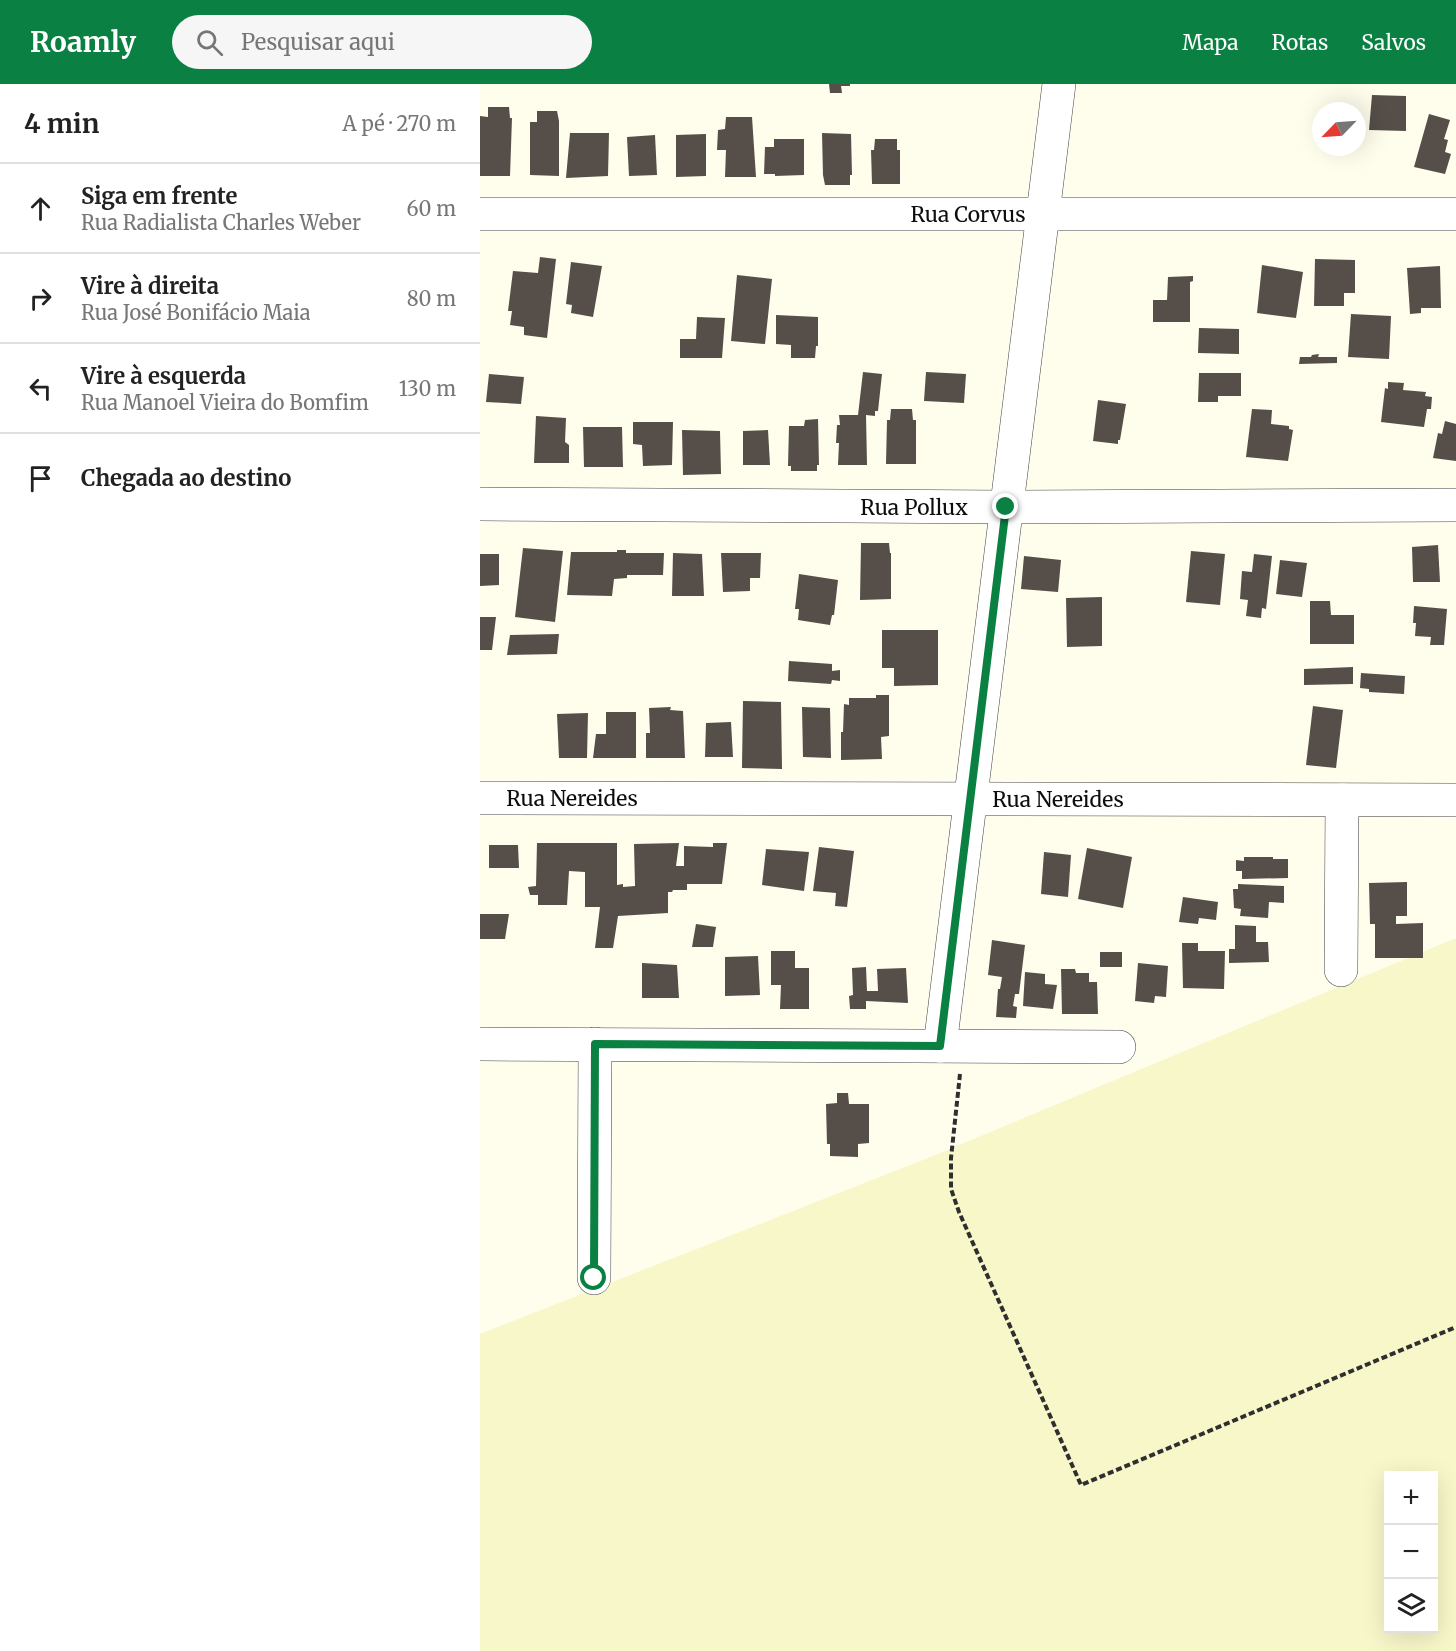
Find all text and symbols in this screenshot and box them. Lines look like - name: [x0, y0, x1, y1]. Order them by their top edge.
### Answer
- search box: [172, 15, 592, 69]
- text: Roamly: [30, 24, 136, 60]
- icon: search: [193, 26, 226, 59]
- text: Pesquisar aqui: [241, 28, 395, 56]
- text: Mapa: [1182, 29, 1239, 56]
- text: Rotas: [1272, 29, 1328, 56]
- text: Salvos: [1361, 29, 1426, 56]
- north arrow: [1312, 102, 1366, 156]
- text: 4 min: [24, 107, 99, 140]
- text: A pé · 270 m: [343, 111, 456, 136]
- text: Siga em frente: [81, 182, 237, 210]
- icon: ahead: [24, 192, 57, 225]
- text: 60 m: [406, 196, 456, 221]
- street label: Rua Corvus: [911, 201, 1025, 228]
- text: Rua Radialista Charles Weber: [81, 210, 361, 235]
- text: Vire à direita: [81, 272, 219, 300]
- icon: right: [24, 282, 57, 315]
- text: 80 m: [407, 286, 456, 311]
- text: Rua José Bonifácio Maia: [81, 300, 310, 325]
- text: Vire à esquerda: [81, 362, 246, 390]
- icon: left: [24, 372, 57, 405]
- text: 130 m: [399, 376, 456, 401]
- text: Rua Manoel Vieira do Bomfim: [81, 390, 369, 415]
- icon: arrive: [24, 462, 57, 495]
- text: Chegada ao destino: [81, 464, 291, 492]
- route end: [992, 493, 1018, 519]
- street label: Rua Pollux: [860, 494, 968, 521]
- street label: Rua Nereides: [506, 785, 638, 812]
- street label: Rua Nereides: [992, 786, 1124, 813]
- route start: [580, 1264, 606, 1290]
- map controls: [1384, 1471, 1438, 1633]
- button: +: [1384, 1471, 1438, 1525]
- button: −: [1384, 1525, 1438, 1579]
- button: layers: [1384, 1579, 1438, 1633]

